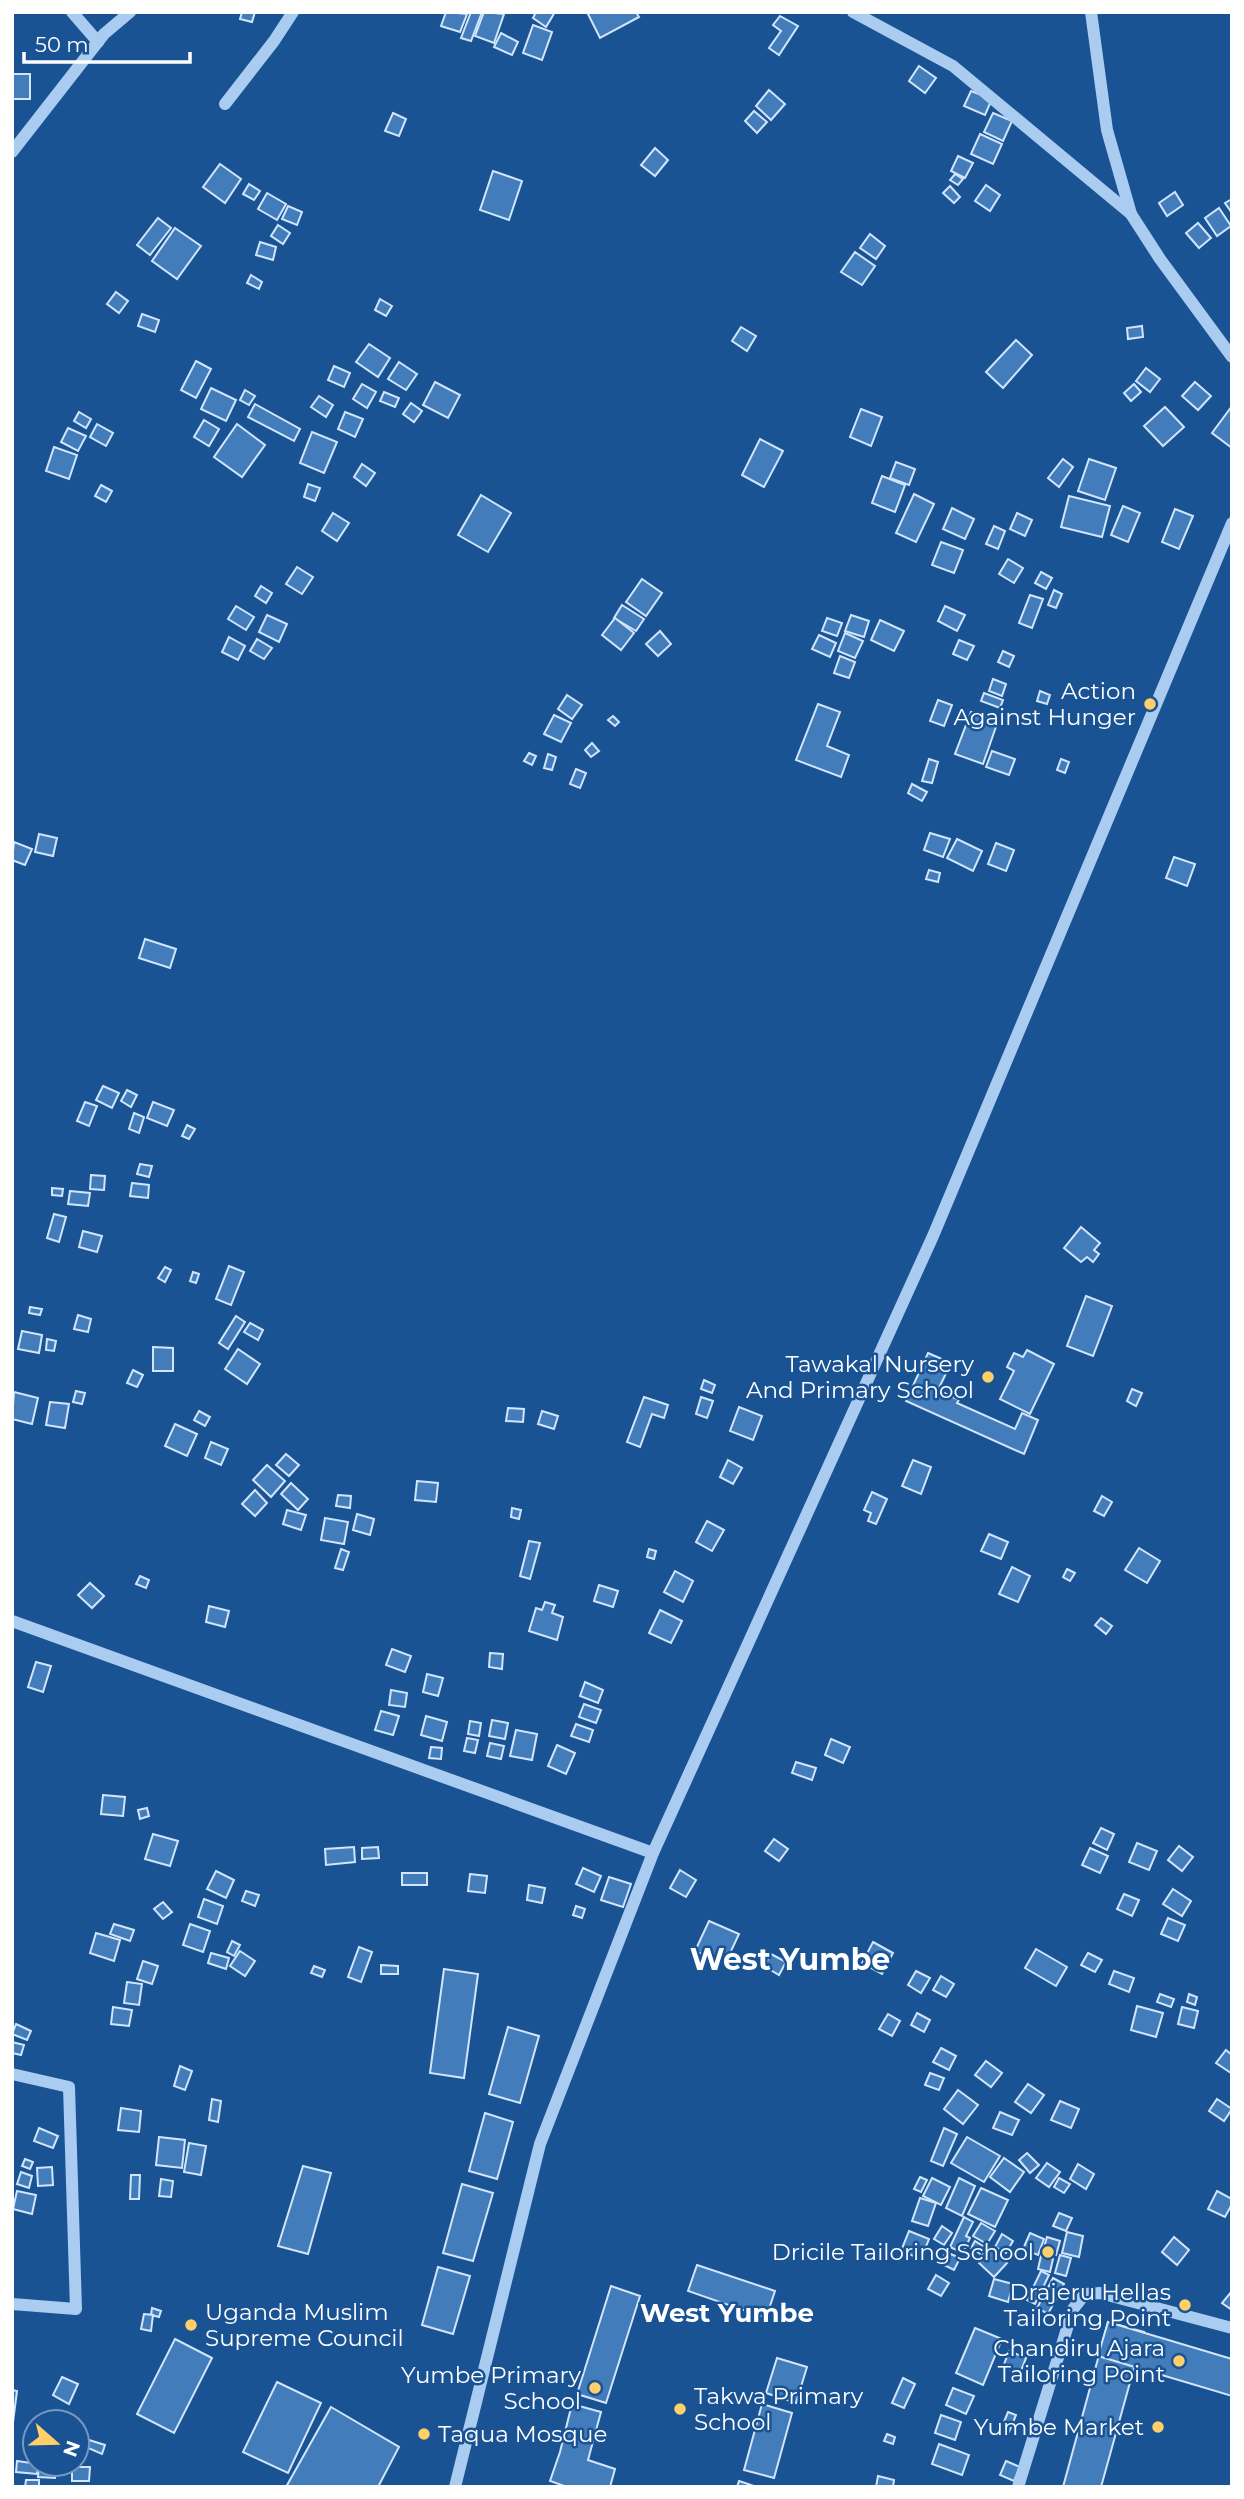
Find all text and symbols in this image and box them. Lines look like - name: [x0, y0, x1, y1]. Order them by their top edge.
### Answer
- scale bar: [24, 21, 191, 65]
- text: 50 m: [35, 32, 89, 57]
- place label: Action Against Hunger: [953, 677, 1136, 731]
- marker: Action Against Hunger: [1142, 696, 1158, 712]
- place label: Tawakal Nursery And Primary School: [746, 1350, 975, 1404]
- marker: Tawakal Nursery And Primary School: [980, 1369, 996, 1385]
- district label: West Yumbe: [690, 1941, 890, 1978]
- place label: Dricile Tailoring School: [772, 2238, 1034, 2266]
- marker: Dricile Tailoring School: [1040, 2244, 1056, 2260]
- place label: Drajeru Hellas Tailoring Point: [1004, 2278, 1171, 2332]
- district label: West Yumbe: [640, 2297, 814, 2329]
- marker: Drajeru Hellas Tailoring Point: [1177, 2297, 1193, 2313]
- place label: Uganda Muslim Supreme Council: [205, 2298, 404, 2352]
- marker: Uganda Muslim Supreme Council: [183, 2317, 199, 2333]
- place label: Chandiru Ajara Tailoring Point: [993, 2334, 1165, 2388]
- marker: Chandiru Ajara Tailoring Point: [1171, 2353, 1187, 2369]
- place label: Yumbe Primary School: [401, 2361, 582, 2415]
- marker: Yumbe Primary School: [587, 2380, 603, 2396]
- place label: Takwa Primary School: [694, 2382, 864, 2436]
- marker: Takwa Primary School: [672, 2401, 688, 2417]
- north arrow: [21, 2408, 91, 2478]
- place label: Yumbe Market: [974, 2413, 1144, 2441]
- marker: Yumbe Market: [1150, 2419, 1166, 2435]
- place label: Taqua Mosque: [438, 2420, 607, 2448]
- marker: Taqua Mosque: [416, 2426, 432, 2442]
- text: N: [58, 2437, 85, 2460]

